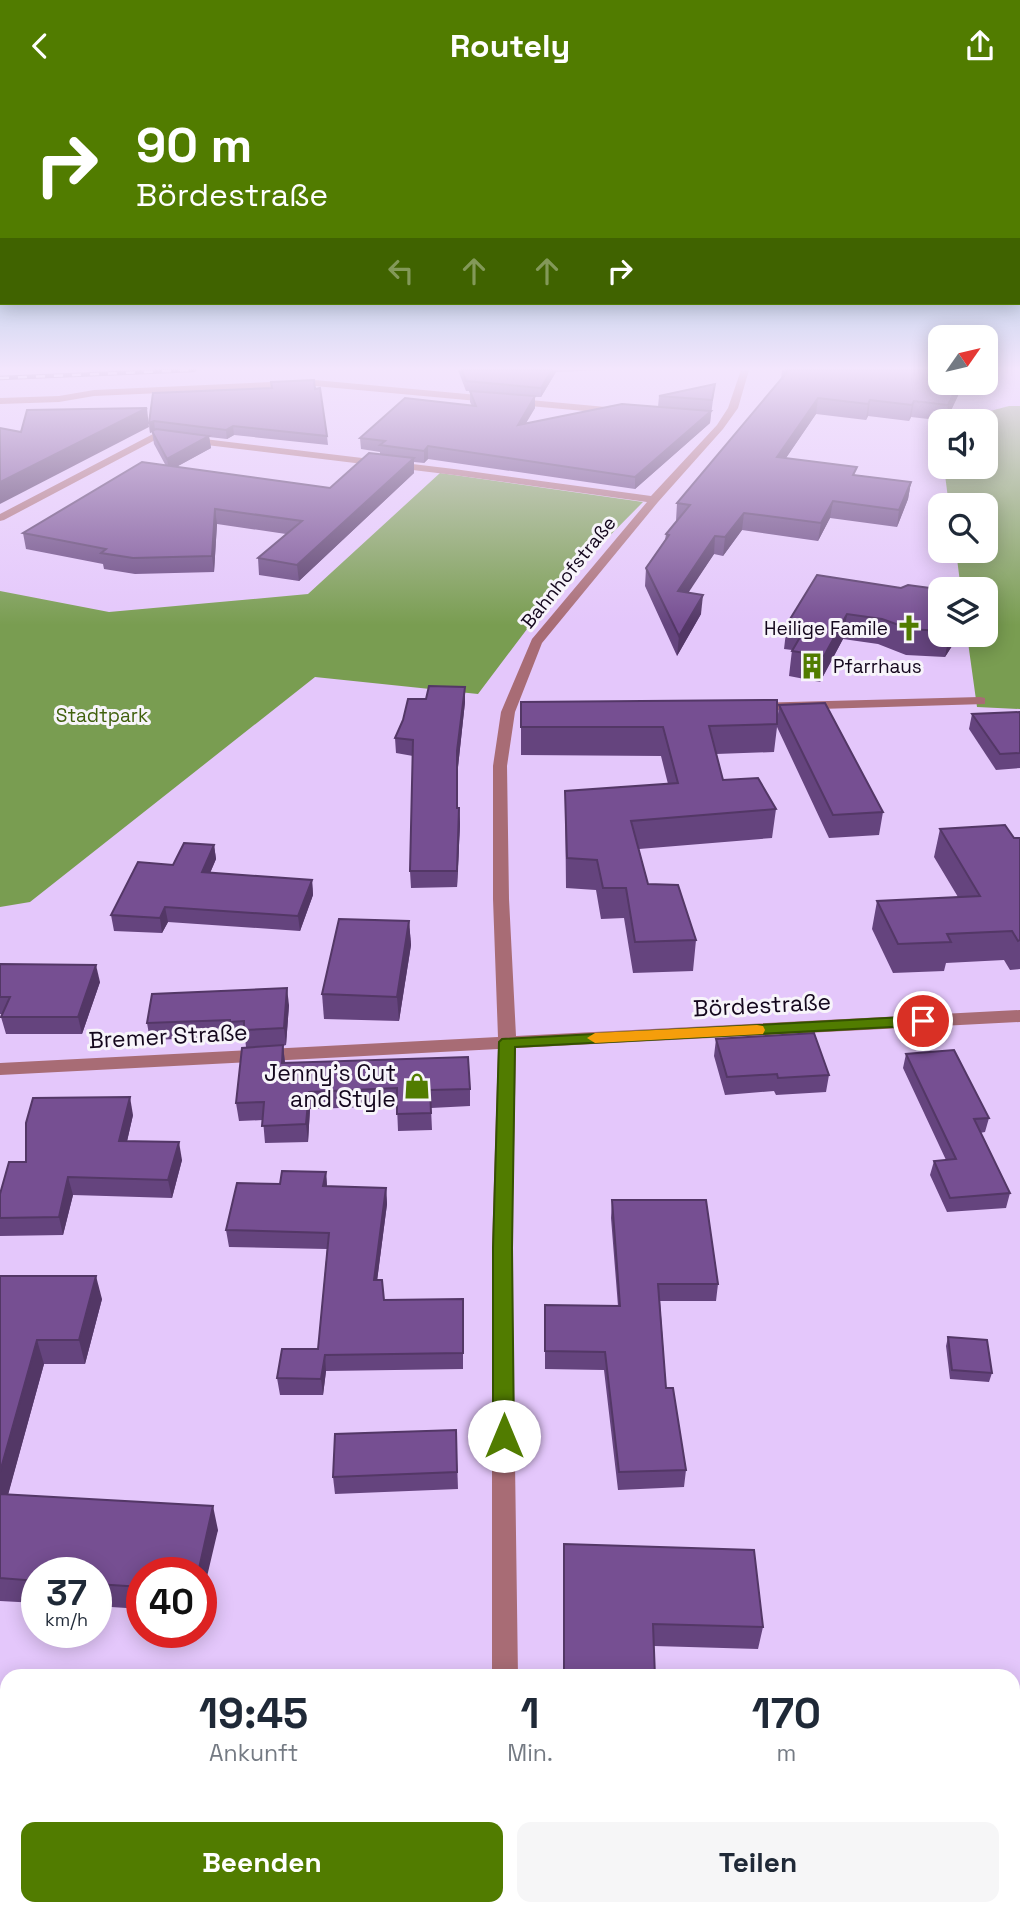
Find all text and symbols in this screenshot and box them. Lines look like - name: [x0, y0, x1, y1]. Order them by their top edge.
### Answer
- text: Routely: [450, 26, 570, 66]
- icon: back: [21, 27, 59, 65]
- icon: share: [961, 27, 999, 65]
- text: 90 m: [136, 114, 252, 176]
- icon: right: [21, 119, 112, 210]
- text: Bördestraße: [136, 175, 328, 215]
- icon: left: [382, 252, 420, 290]
- icon: ahead: [455, 252, 493, 290]
- icon: ahead: [528, 252, 566, 290]
- icon: right: [601, 252, 639, 290]
- north arrow: [928, 325, 998, 395]
- map controls: [928, 325, 998, 647]
- button: sound: [928, 409, 998, 479]
- button: search: [928, 493, 998, 563]
- street label: Bahnhofstraße: [515, 511, 621, 634]
- button: layers: [928, 577, 998, 647]
- church icon: Heilige Famile: [894, 613, 924, 643]
- place label: Heilige Famile: [764, 616, 888, 641]
- building icon: Pfarrhaus: [797, 651, 827, 681]
- place label: Pfarrhaus: [833, 654, 922, 679]
- park label: Stadtpark: [56, 703, 148, 728]
- street label: Bördestraße: [692, 986, 832, 1024]
- pin: [893, 991, 953, 1051]
- icon: arrive: [904, 1002, 942, 1040]
- street label: Bremer Straße: [88, 1017, 248, 1055]
- place label: Jenny's Cut and Style: [264, 1058, 396, 1114]
- shop icon: Jenny's Cut and Style: [402, 1071, 432, 1101]
- position arrow: [467, 1399, 541, 1473]
- speed limit sign: 40: [126, 1557, 217, 1648]
- text: 37: [46, 1571, 87, 1615]
- text: km/h: [45, 1608, 88, 1631]
- text: 19:45: [199, 1687, 308, 1740]
- text: 1: [521, 1687, 540, 1740]
- text: 170: [752, 1687, 821, 1740]
- text: Ankunft: [209, 1738, 298, 1768]
- text: Min.: [507, 1738, 553, 1768]
- text: m: [776, 1738, 796, 1768]
- button: Beenden: [21, 1822, 503, 1902]
- button: Teilen: [517, 1822, 999, 1902]

